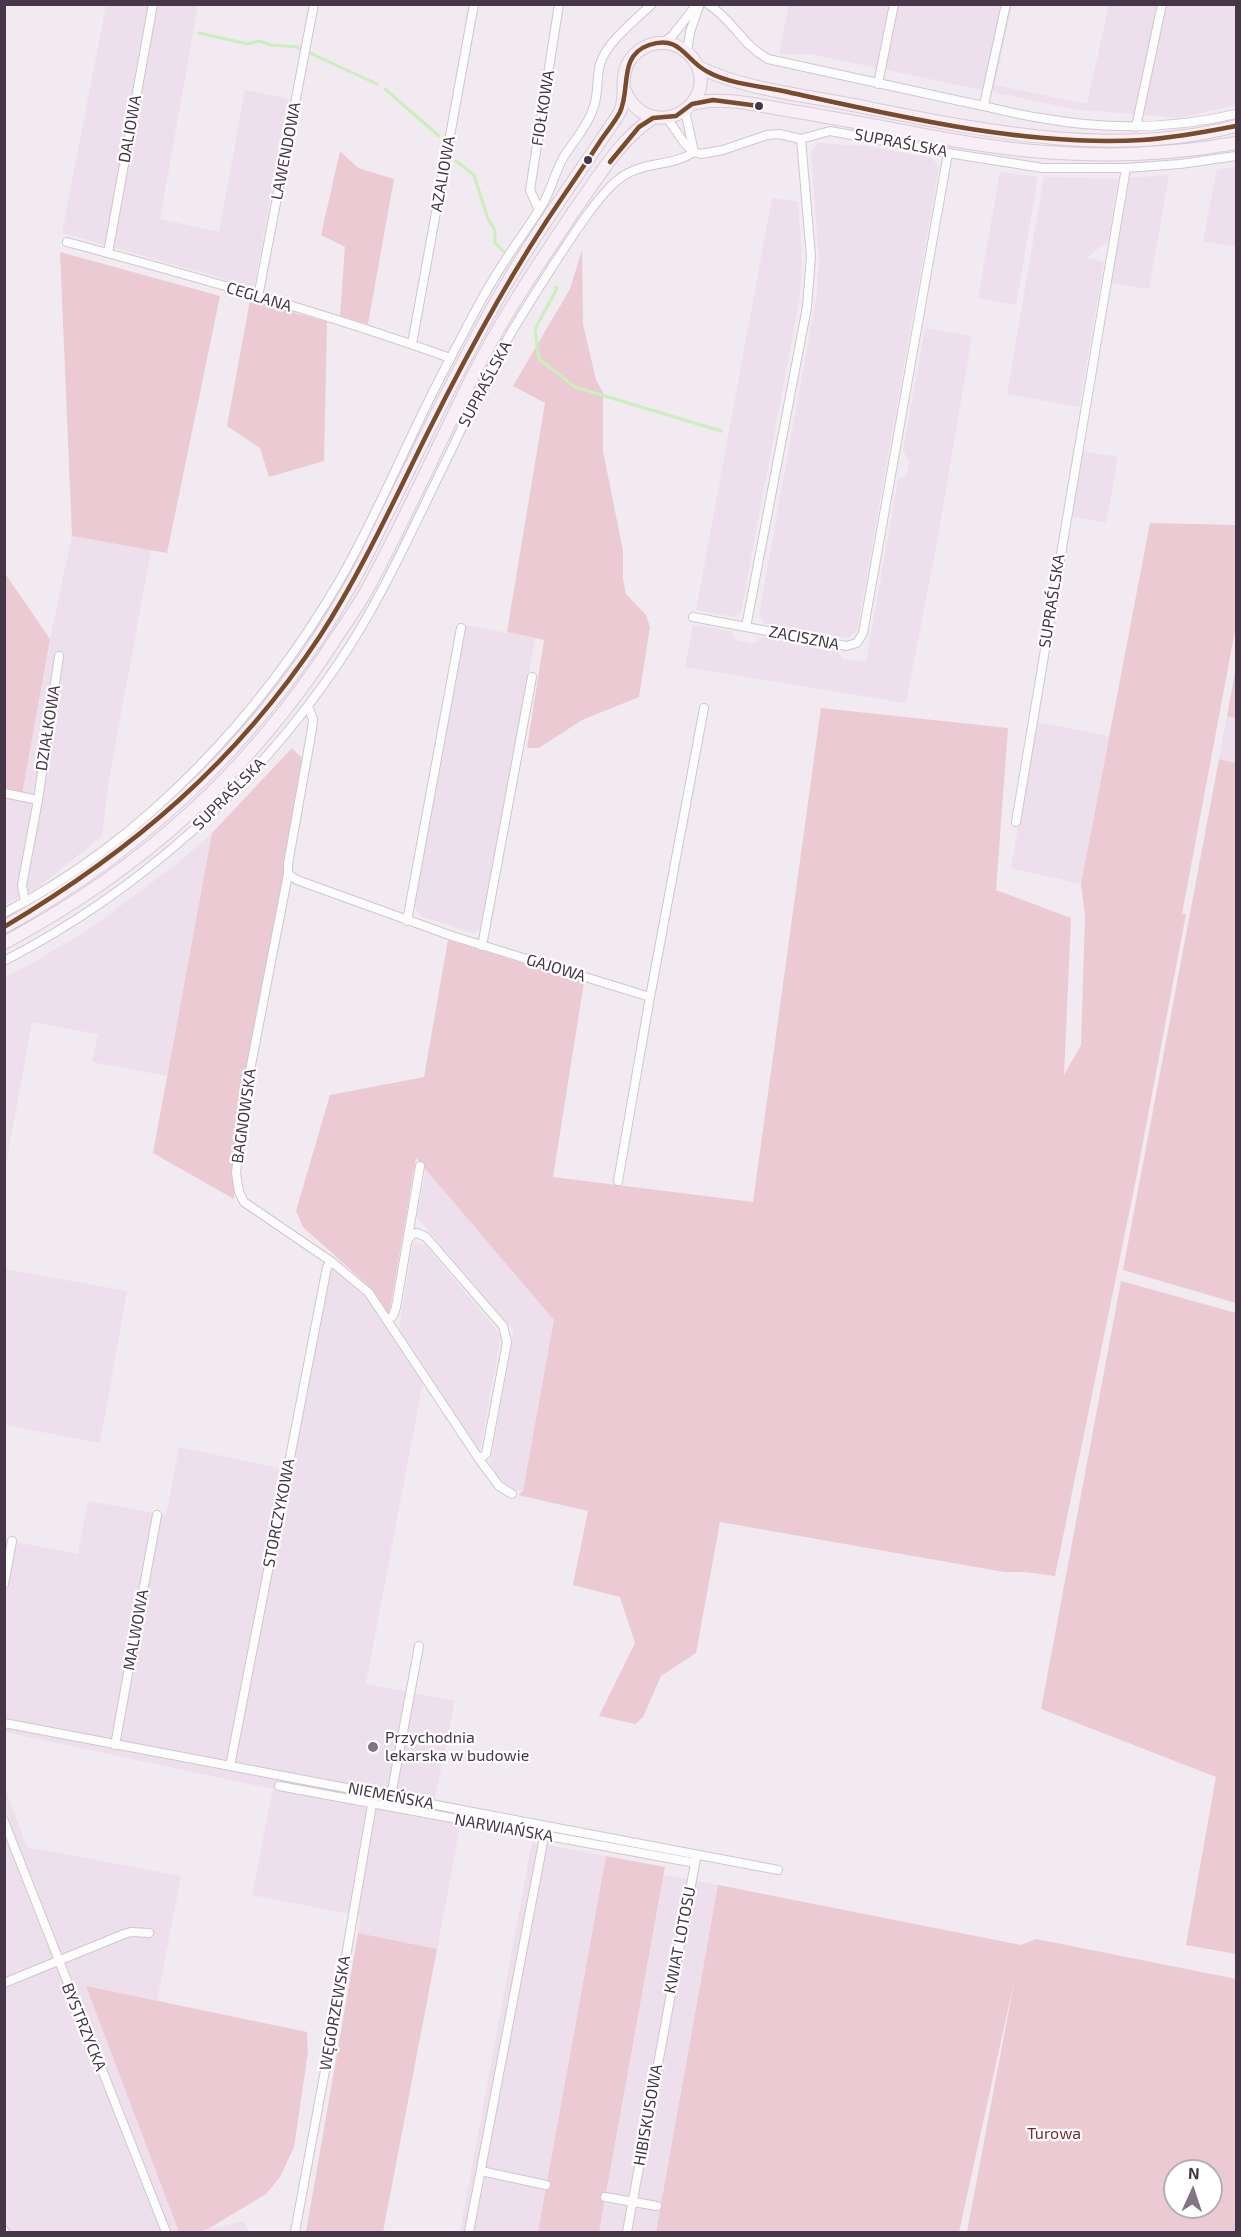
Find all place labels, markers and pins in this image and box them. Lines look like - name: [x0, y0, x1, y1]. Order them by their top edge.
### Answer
- unlabelled marker: [753, 100, 765, 112]
- unlabelled marker: [582, 154, 594, 166]
- place label: Przychodnia lekarska w budowie: [385, 1728, 529, 1766]
- marker: Przychodnia lekarska w budowie: [366, 1740, 380, 1754]

